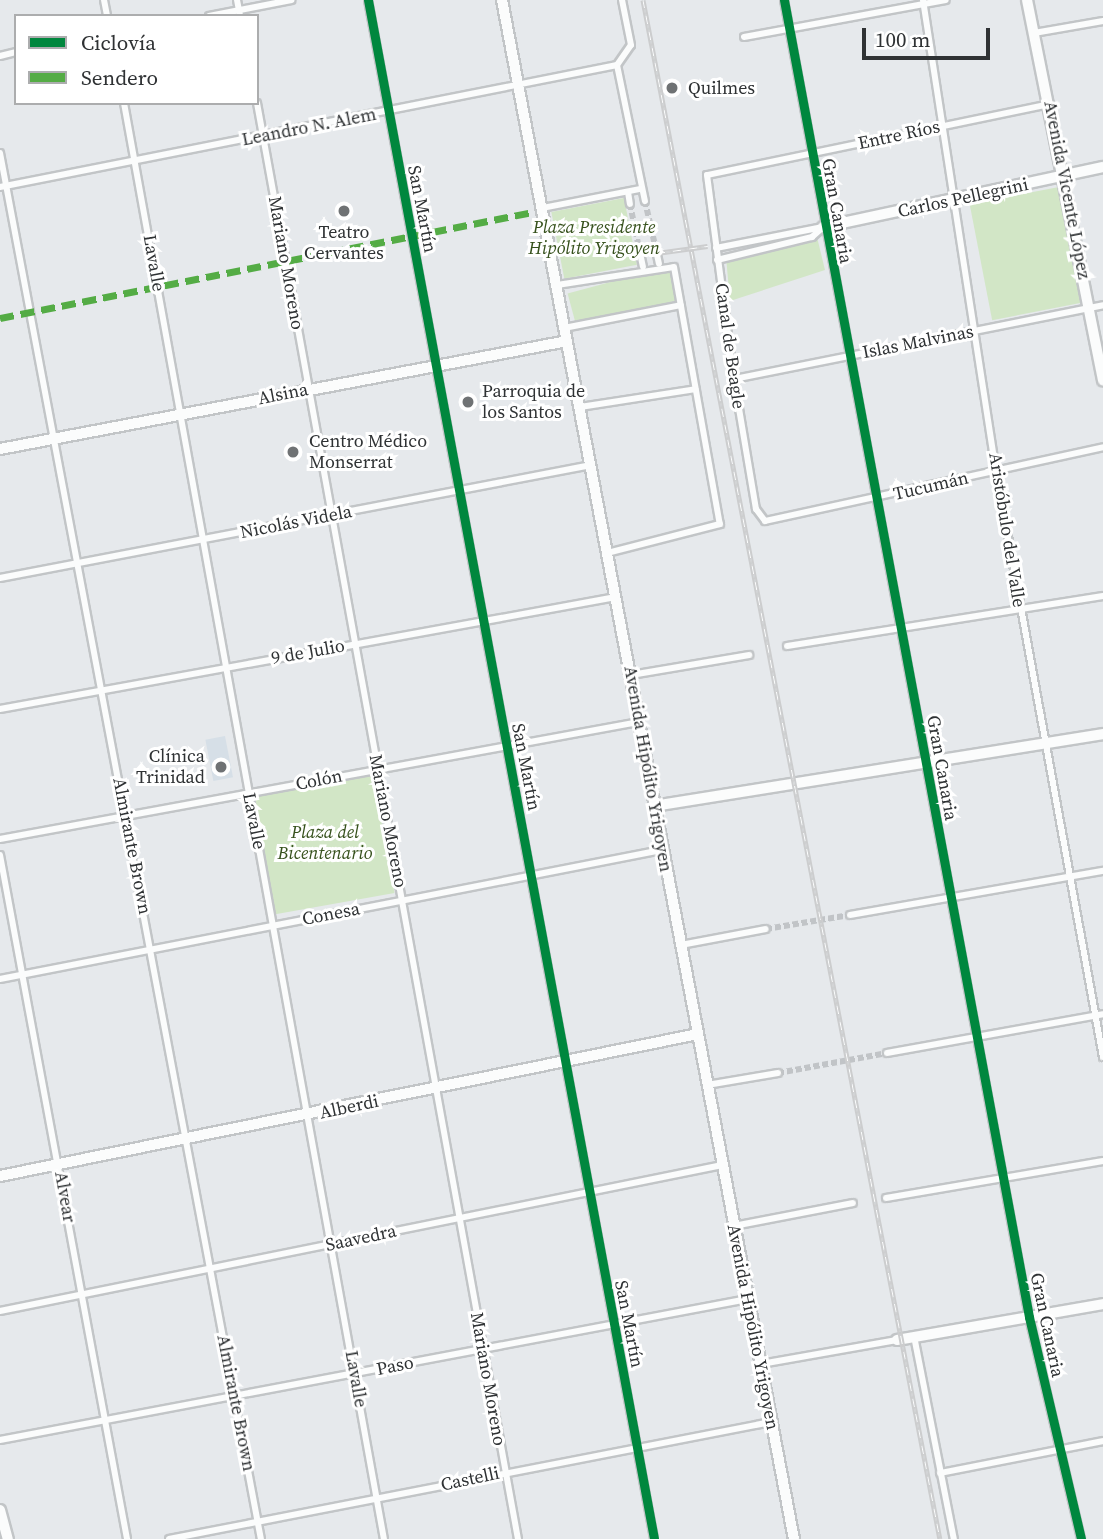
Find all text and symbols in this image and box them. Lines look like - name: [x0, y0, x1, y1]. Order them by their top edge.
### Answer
- legend: [14, 14, 259, 105]
- scale bar: [865, 14, 993, 58]
- text: 100 m: [875, 25, 930, 54]
- text: Ciclovía: [81, 28, 156, 57]
- text: Sendero: [81, 63, 158, 92]
- place label: Quilmes: [688, 77, 755, 99]
- marker: Quilmes: [662, 78, 682, 98]
- street label: Avenida Vicente López: [1039, 99, 1095, 281]
- street label: Leandro N. Alem: [240, 103, 378, 151]
- street label: Entre Ríos: [856, 116, 942, 154]
- street label: Gran Canaria: [817, 157, 857, 265]
- street label: San Martín: [403, 164, 441, 254]
- street label: Carlos Pellegrini: [896, 174, 1030, 222]
- street label: Mariano Moreno: [264, 195, 308, 331]
- marker: Teatro Cervantes: [336, 203, 352, 219]
- park label: Plaza Presidente Hipólito Yrigoyen: [528, 217, 660, 260]
- place label: Teatro Cervantes: [304, 222, 384, 264]
- street label: Lavalle: [138, 233, 170, 293]
- street label: Canal de Beagle: [710, 282, 750, 410]
- street label: Islas Malvinas: [861, 321, 975, 363]
- street label: Alsina: [256, 379, 310, 409]
- place label: Parroquia de los Santos: [482, 381, 585, 424]
- marker: Parroquia de los Santos: [460, 394, 476, 410]
- place label: Centro Médico Monserrat: [309, 431, 427, 474]
- marker: Centro Médico Monserrat: [283, 442, 303, 462]
- street label: Aristóbulo del Valle: [984, 451, 1030, 609]
- street label: Tucumán: [891, 467, 971, 505]
- street label: Nicolás Videla: [238, 501, 354, 543]
- street label: 9 de Julio: [270, 635, 346, 669]
- street label: Avenida Hipólito Yrigoyen: [619, 664, 677, 874]
- street label: Gran Canaria: [922, 714, 962, 822]
- street label: San Martín: [507, 722, 545, 812]
- place label: Clínica Trinidad: [136, 746, 205, 788]
- street label: Mariano Moreno: [365, 753, 411, 889]
- marker: Clínica Trinidad: [211, 757, 231, 777]
- street label: Colón: [294, 765, 344, 795]
- street label: Almirante Brown: [108, 776, 156, 916]
- street label: Lavalle: [238, 791, 270, 851]
- park label: Plaza del Bicentenario: [277, 822, 373, 864]
- street label: Conesa: [300, 898, 362, 930]
- street label: Alberdi: [317, 1090, 381, 1124]
- street label: Alvear: [50, 1170, 80, 1224]
- street label: Saavedra: [324, 1220, 398, 1256]
- street label: Avenida Hipólito Yrigoyen: [722, 1222, 784, 1432]
- street label: Gran Canaria: [1025, 1271, 1069, 1379]
- street label: San Martín: [610, 1279, 648, 1369]
- street label: Mariano Moreno: [466, 1311, 510, 1447]
- street label: Almirante Brown: [212, 1333, 260, 1473]
- street label: Lavalle: [340, 1349, 372, 1409]
- street label: Paso: [375, 1352, 415, 1380]
- street label: Castelli: [439, 1462, 501, 1496]

